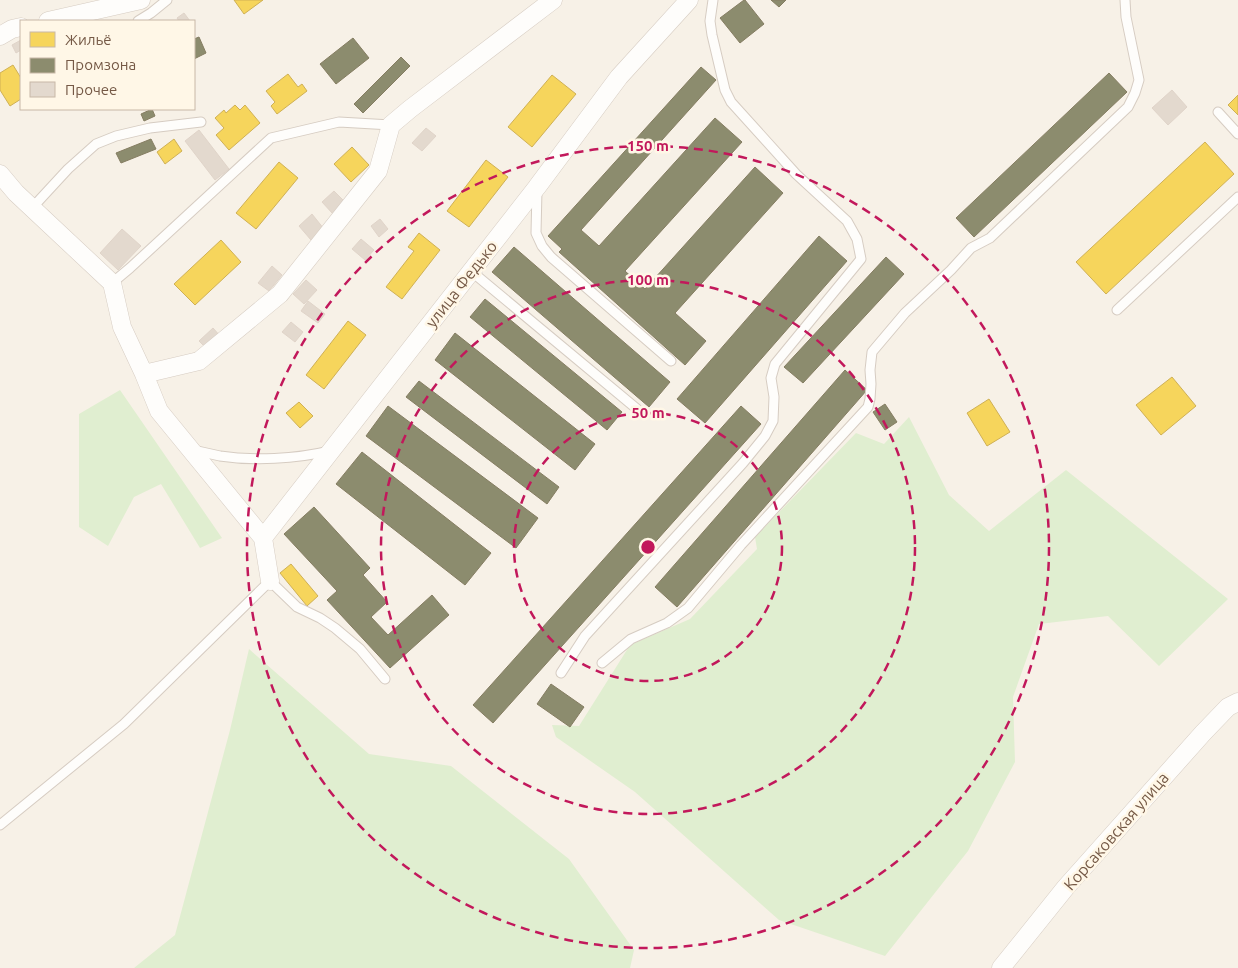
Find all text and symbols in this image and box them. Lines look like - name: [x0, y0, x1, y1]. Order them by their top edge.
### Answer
- legend: [20, 20, 195, 110]
- text: Жильё: [65, 31, 112, 48]
- text: Промзона: [65, 56, 136, 73]
- text: Прочее: [65, 81, 117, 98]
- text: 150 m: [627, 137, 669, 154]
- street label: улица Федько: [422, 237, 500, 331]
- text: 100 m: [627, 271, 669, 288]
- text: 50 m: [631, 404, 665, 421]
- centre of rings: [639, 538, 657, 556]
- street label: Корсаковская улица: [1060, 768, 1172, 894]

